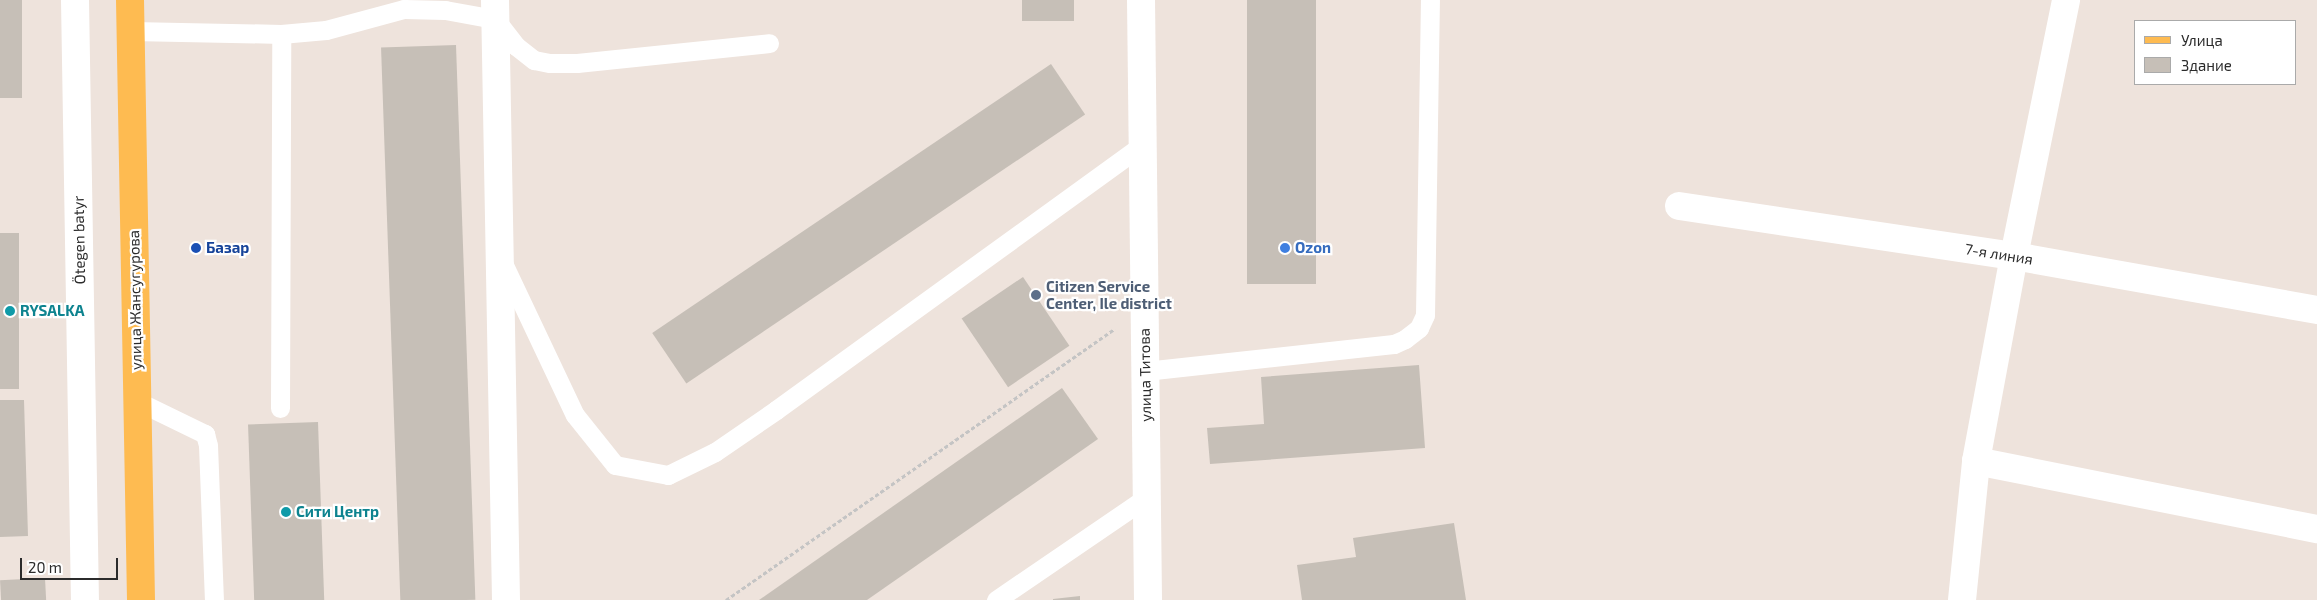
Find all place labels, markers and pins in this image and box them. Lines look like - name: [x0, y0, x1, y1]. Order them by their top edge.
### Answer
- place label: Базар: [206, 239, 249, 257]
- place label: Ozon: [1295, 239, 1331, 257]
- marker: Базар: [190, 242, 202, 254]
- marker: Ozon: [1279, 242, 1291, 254]
- place label: Citizen Service Center, Ile district: [1046, 277, 1172, 312]
- marker: Citizen Service Center, Ile district: [1030, 289, 1042, 301]
- place label: RYSALKA: [20, 302, 84, 320]
- marker: RYSALKA: [4, 305, 16, 317]
- place label: Сити Центр: [296, 503, 379, 521]
- marker: Сити Центр: [280, 506, 292, 518]

